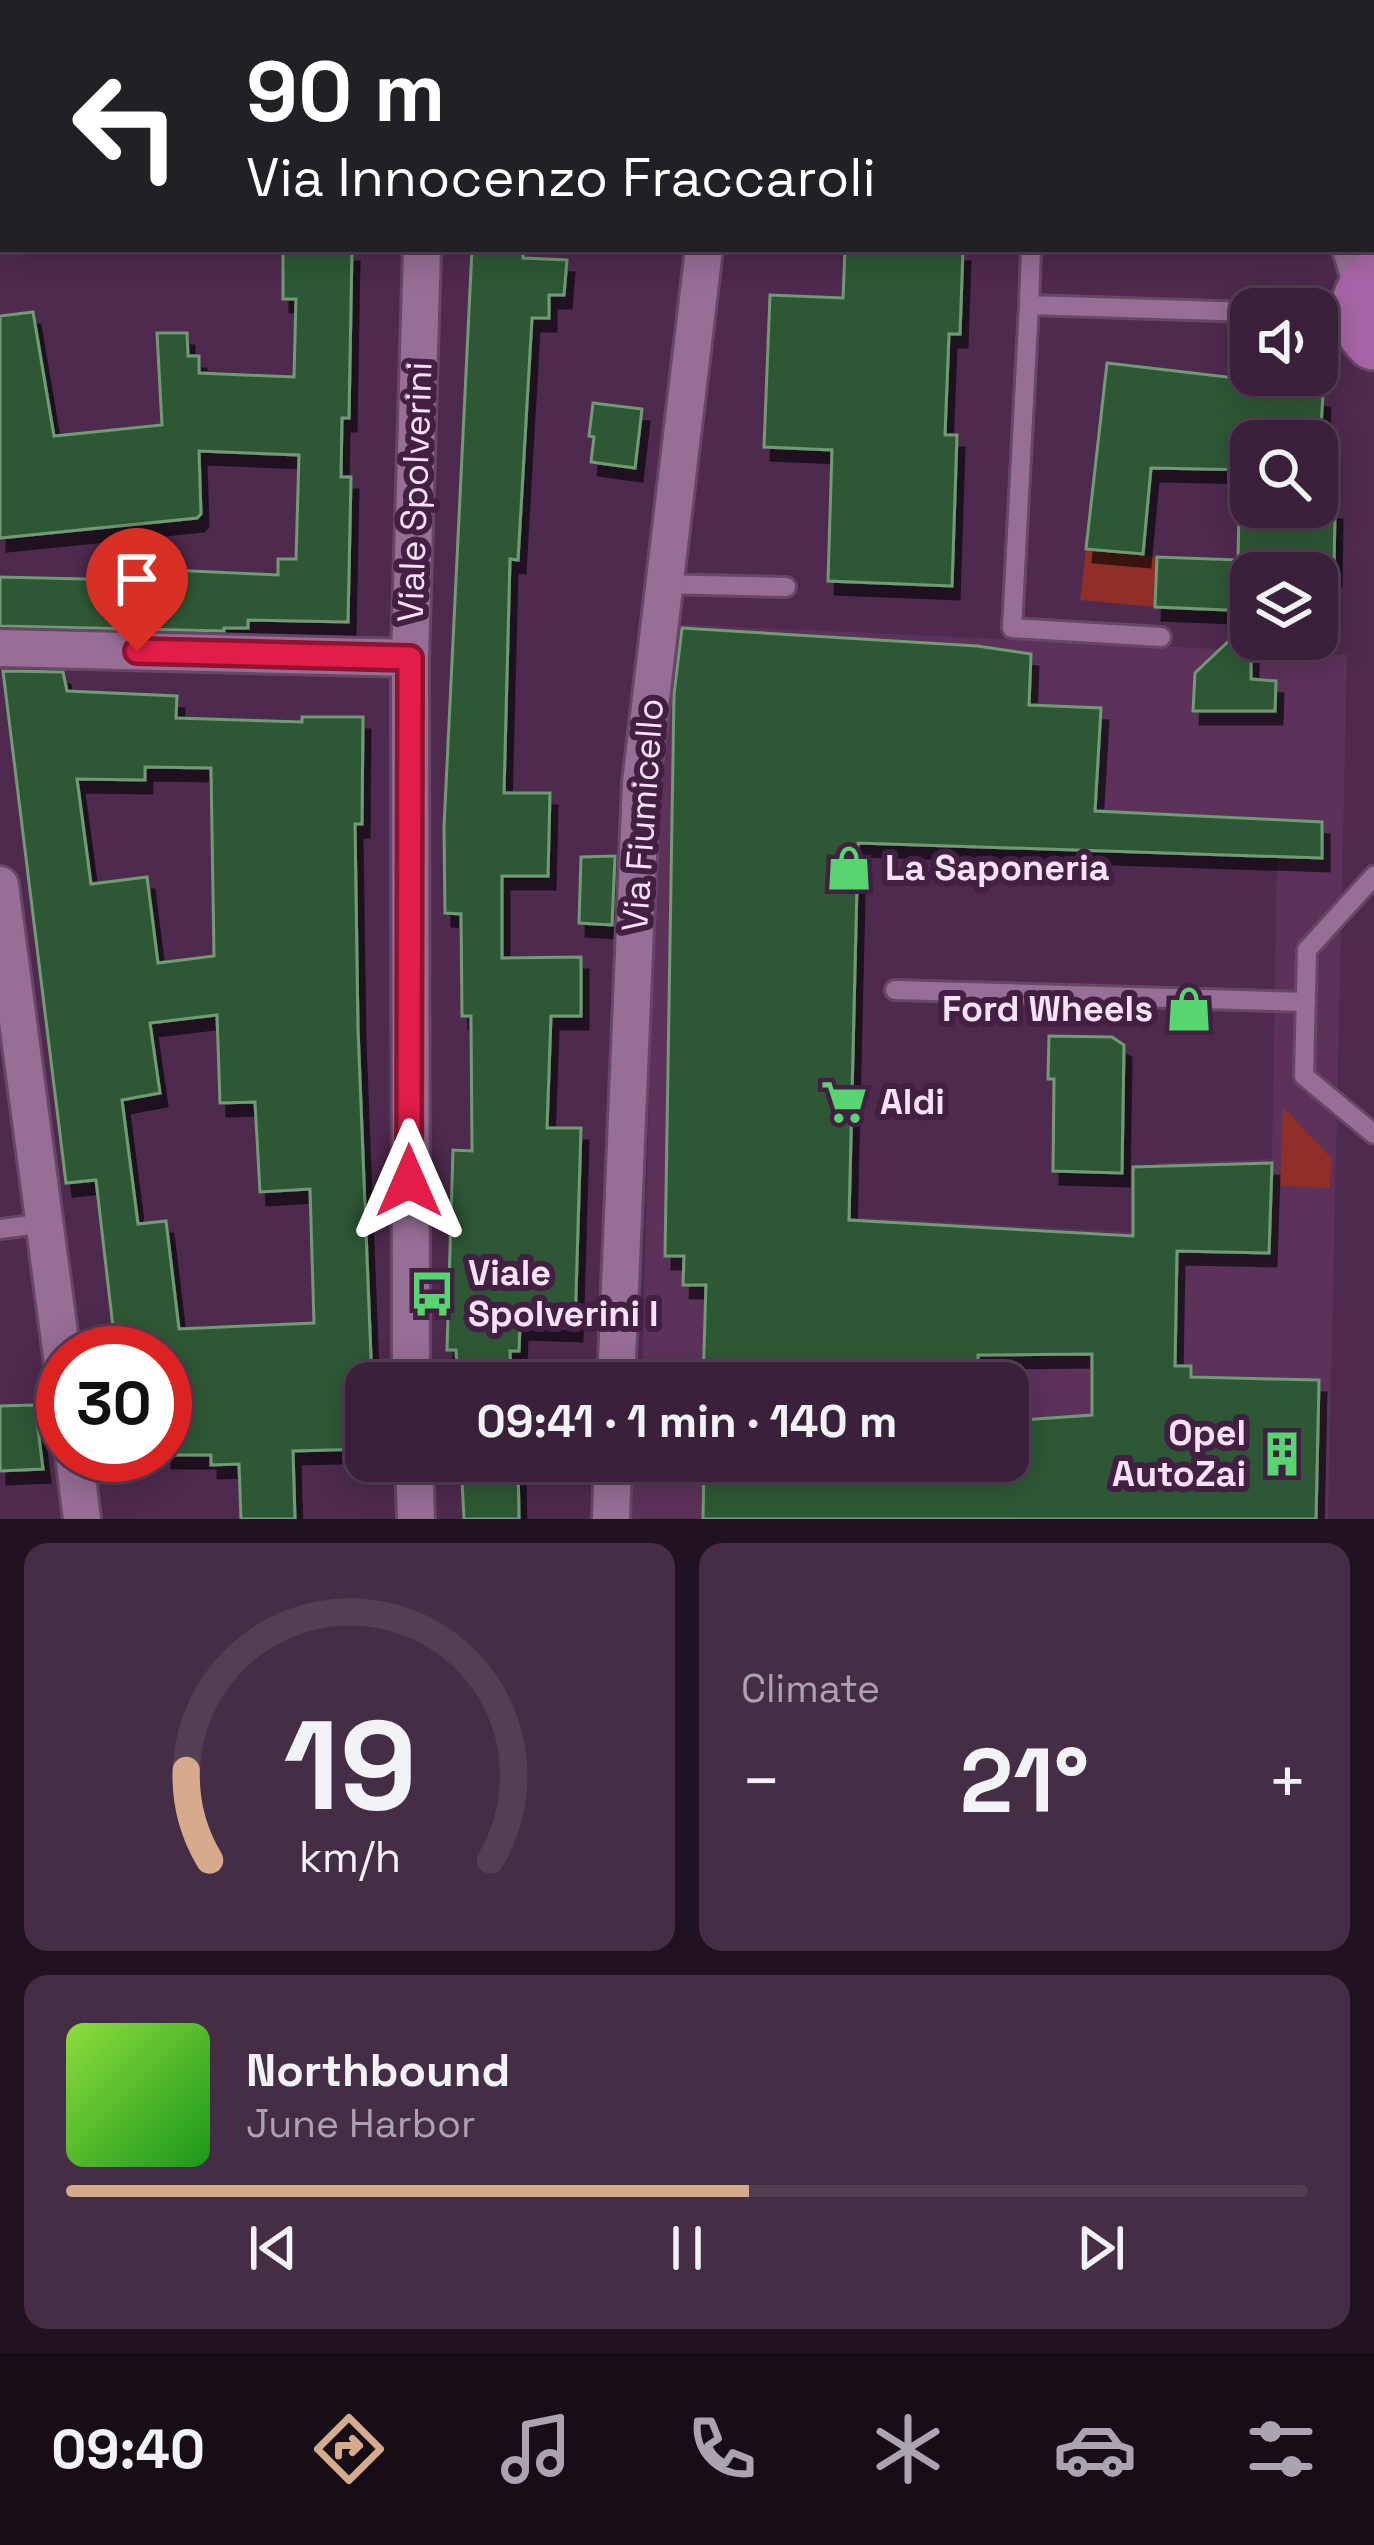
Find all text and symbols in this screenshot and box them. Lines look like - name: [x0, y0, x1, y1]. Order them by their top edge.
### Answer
- text: 90 m: [246, 38, 445, 146]
- icon: left: [48, 48, 204, 204]
- text: Via Innocenzo Fraccaroli: [246, 143, 876, 212]
- map controls: [1230, 288, 1338, 660]
- button: sound: [1230, 288, 1338, 396]
- street label: Viale Spolverini: [387, 361, 443, 623]
- button: search: [1230, 420, 1338, 528]
- pin: [86, 528, 188, 651]
- icon: arrive: [104, 546, 170, 612]
- button: layers: [1230, 552, 1338, 660]
- street label: Via Fiumicello: [612, 697, 674, 933]
- shop icon: La Saponeria: [824, 843, 874, 893]
- place label: La Saponeria: [885, 845, 1110, 891]
- shop icon: Ford Wheels: [1164, 984, 1214, 1034]
- place label: Ford Wheels: [942, 986, 1153, 1032]
- supermarket icon: Aldi: [819, 1077, 869, 1127]
- place label: Aldi: [880, 1079, 945, 1125]
- position arrow: [346, 1118, 472, 1244]
- place label: Viale Spolverini I: [468, 1250, 659, 1337]
- bus stop icon: Viale Spolverini I: [407, 1269, 457, 1319]
- speed limit sign: 30: [36, 1326, 192, 1482]
- text: 09:41 · 1 min · 140 m: [477, 1393, 897, 1450]
- place label: Opel AutoZai: [1112, 1410, 1246, 1497]
- building icon: Opel AutoZai: [1257, 1429, 1307, 1479]
- text: Climate: [741, 1664, 880, 1713]
- text: 19: [283, 1686, 416, 1845]
- text: 21°: [960, 1723, 1089, 1838]
- text: −: [741, 1739, 782, 1823]
- text: +: [1267, 1739, 1308, 1823]
- text: km/h: [298, 1830, 401, 1885]
- text: Northbound: [246, 2042, 510, 2099]
- text: June Harbor: [246, 2099, 476, 2148]
- icon: previous: [240, 2215, 306, 2281]
- icon: pause: [654, 2215, 720, 2281]
- icon: next: [1068, 2215, 1134, 2281]
- icon: directions: [307, 2407, 391, 2491]
- icon: music: [494, 2407, 578, 2491]
- icon: phone: [680, 2407, 764, 2491]
- icon: climate: [866, 2407, 950, 2491]
- icon: car: [1053, 2407, 1137, 2491]
- icon: filters: [1239, 2407, 1323, 2491]
- text: 09:40: [51, 2415, 205, 2484]

